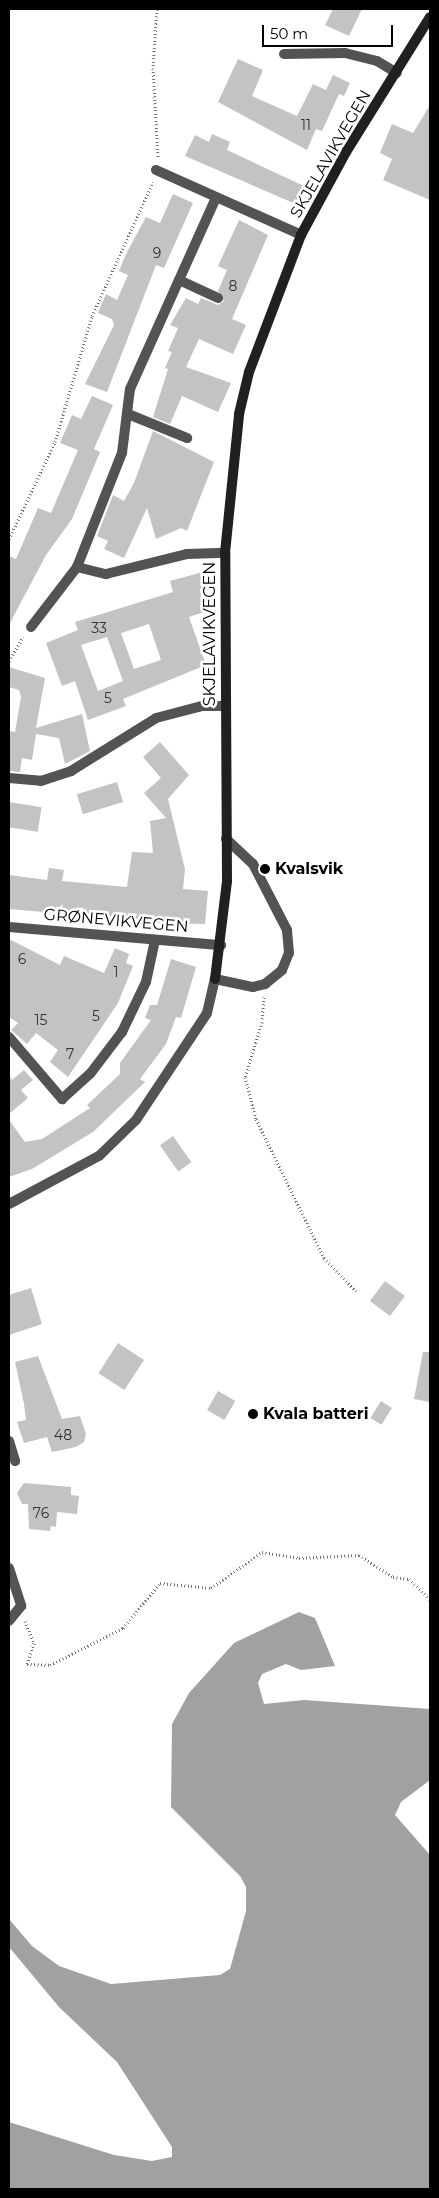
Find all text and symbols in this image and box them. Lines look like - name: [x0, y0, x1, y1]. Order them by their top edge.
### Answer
- scale bar: [264, 15, 395, 47]
- text: 50 m: [270, 24, 308, 43]
- street label: SKJELAVIKVEGEN: [287, 87, 375, 221]
- house number: 11: [301, 117, 311, 133]
- house number: 9: [153, 245, 161, 261]
- house number: 8: [229, 278, 237, 294]
- street label: SKJELAVIKVEGEN: [200, 562, 220, 706]
- house number: 33: [91, 620, 107, 636]
- house number: 5: [104, 690, 112, 706]
- place label: Kvalsvik: [275, 859, 343, 879]
- marker: Kvalsvik: [259, 863, 271, 875]
- street label: GRØNEVIKVEGEN: [43, 905, 189, 937]
- house number: 6: [18, 951, 26, 967]
- house number: 1: [113, 964, 119, 980]
- house number: 5: [92, 1008, 100, 1024]
- house number: 15: [35, 1012, 47, 1028]
- house number: 7: [66, 1046, 74, 1062]
- place label: Kvala batteri: [263, 1404, 369, 1424]
- marker: Kvala batteri: [247, 1408, 259, 1420]
- house number: 48: [54, 1427, 72, 1443]
- house number: 76: [33, 1505, 49, 1521]

